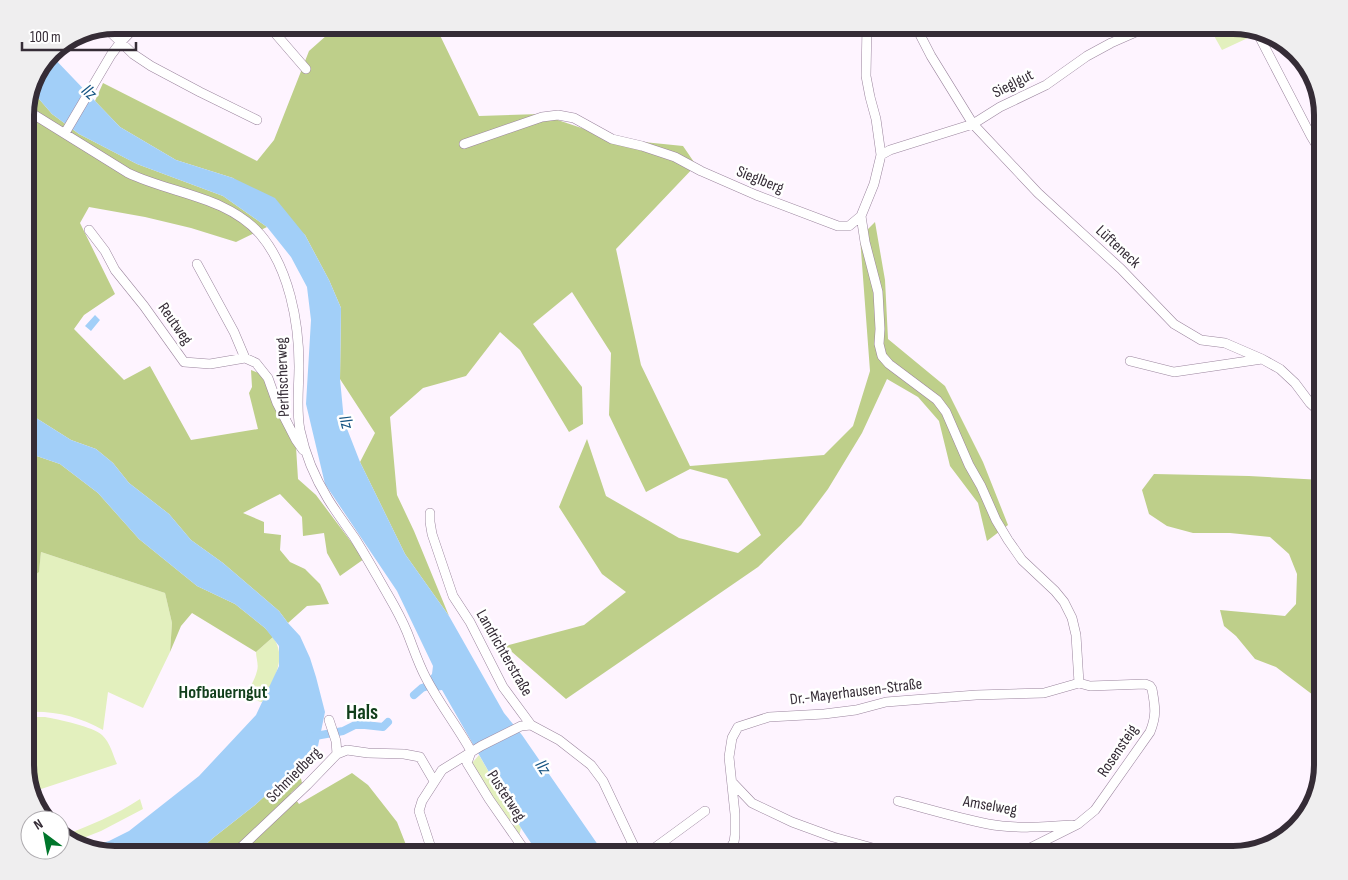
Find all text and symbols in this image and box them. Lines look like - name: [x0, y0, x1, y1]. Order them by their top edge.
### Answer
- scale bar: [22, 20, 136, 52]
- text: 100 m: [30, 28, 61, 47]
- street label: Sieglgut: [989, 66, 1037, 102]
- water label: Ilz: [77, 80, 101, 105]
- street label: Sieglberg: [734, 162, 786, 198]
- street label: Lüfteneck: [1092, 222, 1144, 272]
- street label: Reutweg: [154, 299, 196, 349]
- street label: Perlfischerweg: [272, 337, 294, 417]
- water label: Ilz: [334, 413, 358, 432]
- street label: Landrichterstraße: [472, 607, 536, 699]
- street label: Dr.-Mayerhausen-Straße: [789, 674, 923, 710]
- district label: Hofbauerngut: [179, 682, 267, 703]
- district label: Hals: [346, 700, 378, 725]
- street label: Rosensteig: [1094, 721, 1142, 781]
- street label: Schmiedberg: [263, 744, 325, 806]
- water label: Ilz: [531, 756, 556, 779]
- street label: Pustetweg: [483, 767, 529, 825]
- street label: Amselweg: [961, 792, 1018, 820]
- north arrow: [20, 810, 70, 860]
- text: N: [31, 815, 46, 834]

